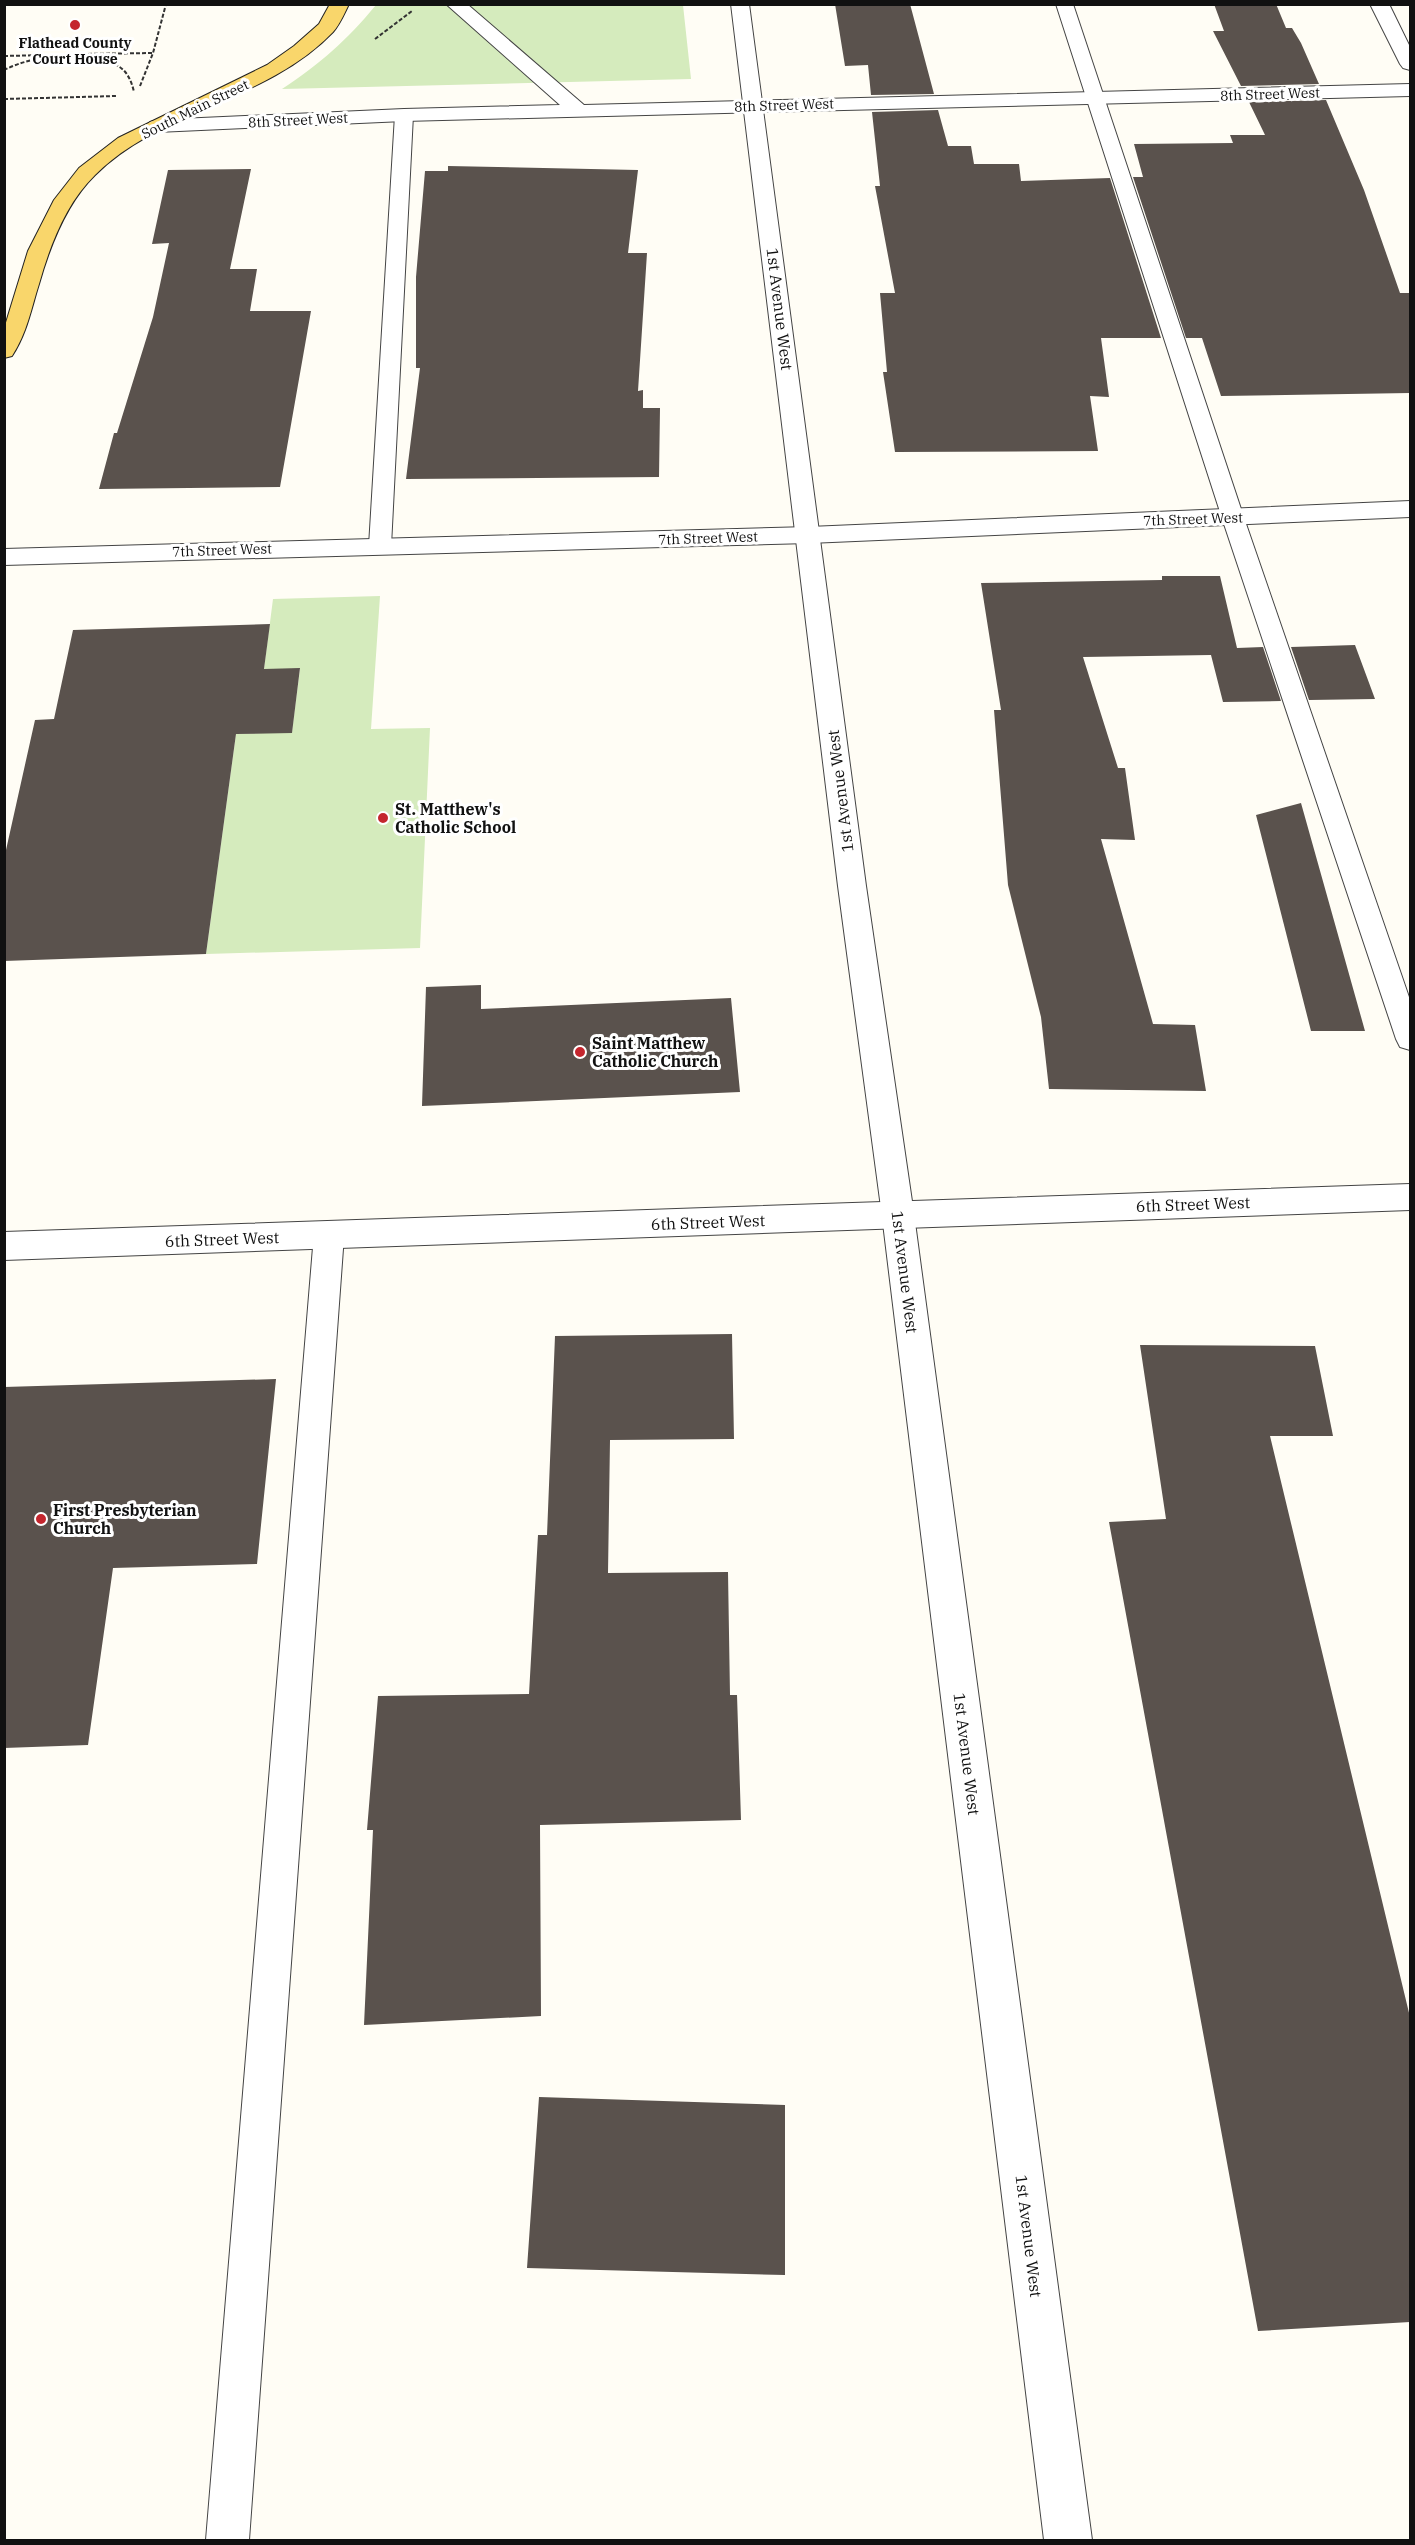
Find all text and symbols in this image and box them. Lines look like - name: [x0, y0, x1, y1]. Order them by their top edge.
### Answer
- marker: Flathead County Court House: [68, 18, 82, 32]
- place label: Flathead County Court House: [19, 34, 131, 68]
- street label: South Main Street: [138, 75, 252, 143]
- street label: 8th Street West: [1220, 83, 1320, 105]
- street label: 8th Street West: [734, 94, 834, 116]
- street label: 8th Street West: [248, 108, 348, 132]
- street label: 1st Avenue West: [763, 247, 797, 372]
- street label: 7th Street West: [1143, 508, 1243, 530]
- street label: 7th Street West: [658, 527, 758, 549]
- street label: 7th Street West: [172, 539, 272, 561]
- street label: 1st Avenue West: [823, 728, 857, 853]
- place label: St. Matthew's Catholic School: [395, 799, 516, 837]
- marker: St. Matthew's Catholic School: [376, 811, 390, 825]
- place label: Saint Matthew Catholic Church: [592, 1033, 718, 1071]
- marker: Saint Matthew Catholic Church: [573, 1045, 587, 1059]
- street label: 6th Street West: [1136, 1192, 1251, 1216]
- street label: 6th Street West: [651, 1210, 766, 1234]
- street label: 1st Avenue West: [888, 1210, 922, 1335]
- street label: 6th Street West: [165, 1227, 280, 1251]
- place label: First Presbyterian Church: [53, 1500, 197, 1538]
- marker: First Presbyterian Church: [34, 1512, 48, 1526]
- street label: 1st Avenue West: [950, 1692, 984, 1817]
- street label: 1st Avenue West: [1012, 2174, 1046, 2299]

